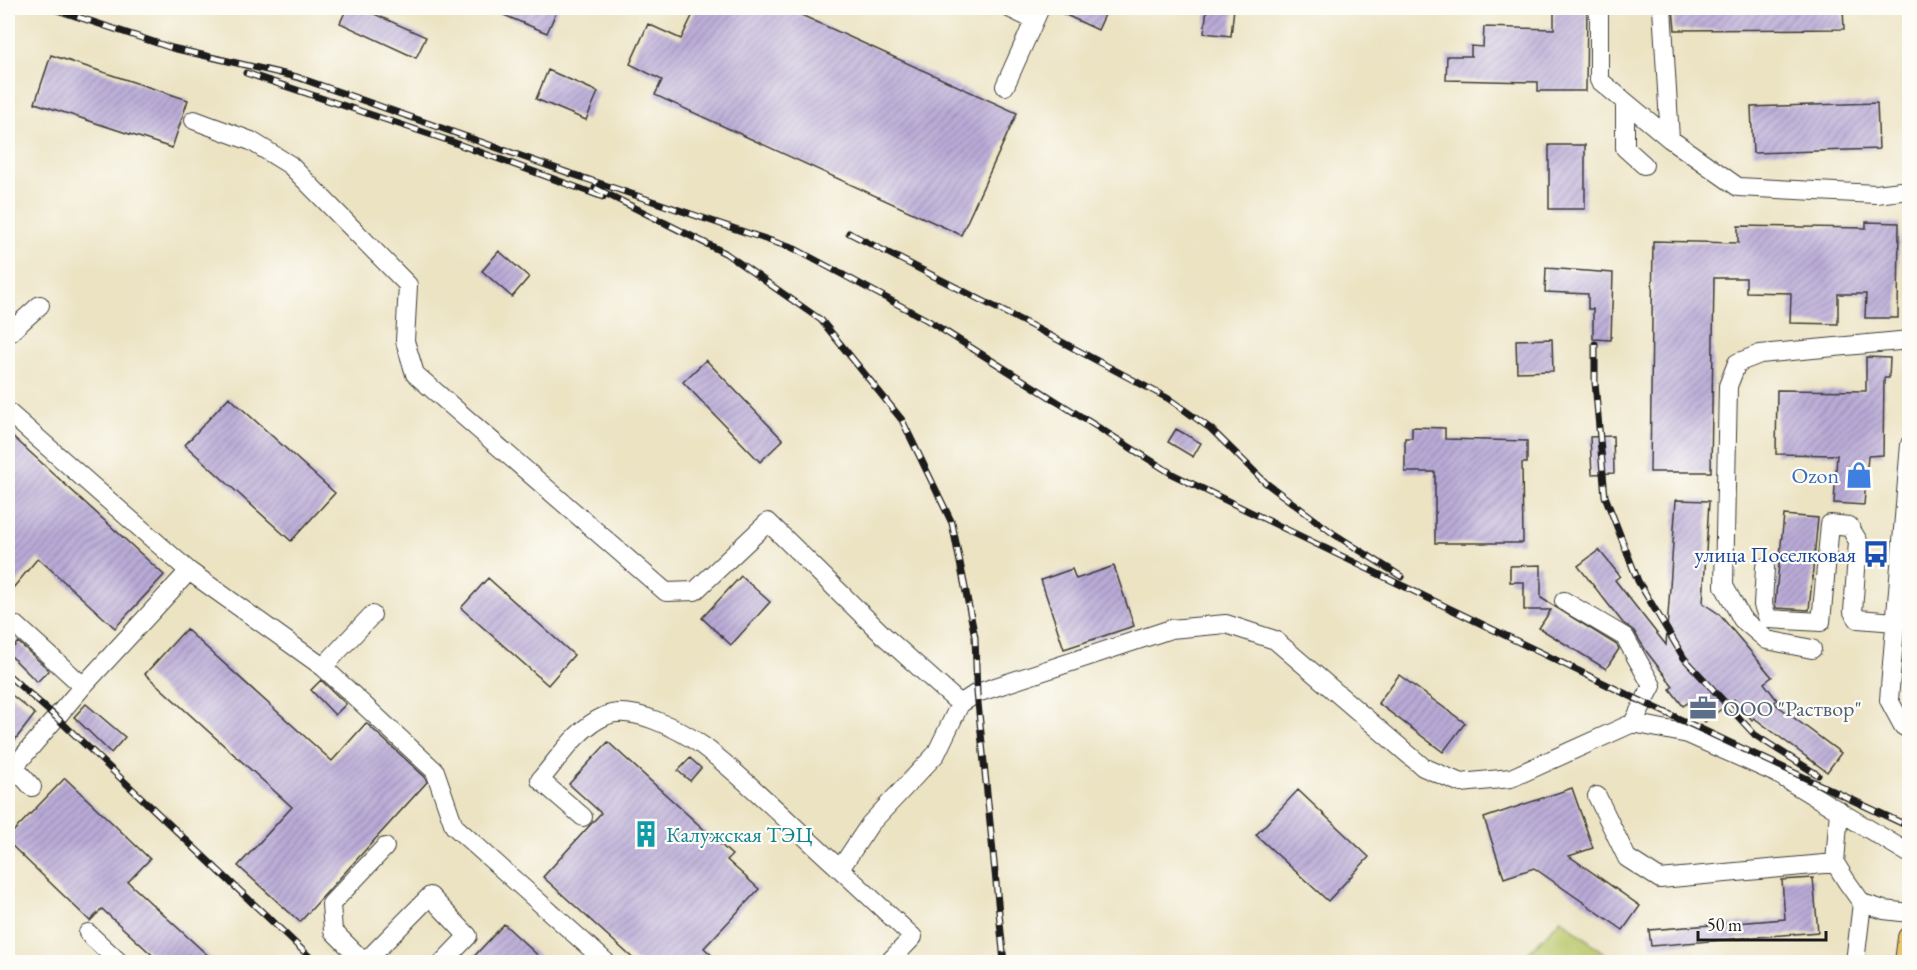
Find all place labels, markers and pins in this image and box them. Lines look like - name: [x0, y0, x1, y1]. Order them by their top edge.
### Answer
- shop icon: Ozon: [1844, 460, 1874, 490]
- place label: Ozon: [1791, 461, 1839, 490]
- bus stop icon: улица Поселковая: [1861, 539, 1891, 569]
- place label: улица Поселковая: [1695, 540, 1856, 569]
- office icon: ООО "Раствор": [1688, 693, 1718, 723]
- place label: ООО "Раствор": [1723, 694, 1862, 723]
- building icon: Калужская ТЭЦ: [631, 819, 661, 849]
- place label: Калужская ТЭЦ: [666, 820, 813, 849]

